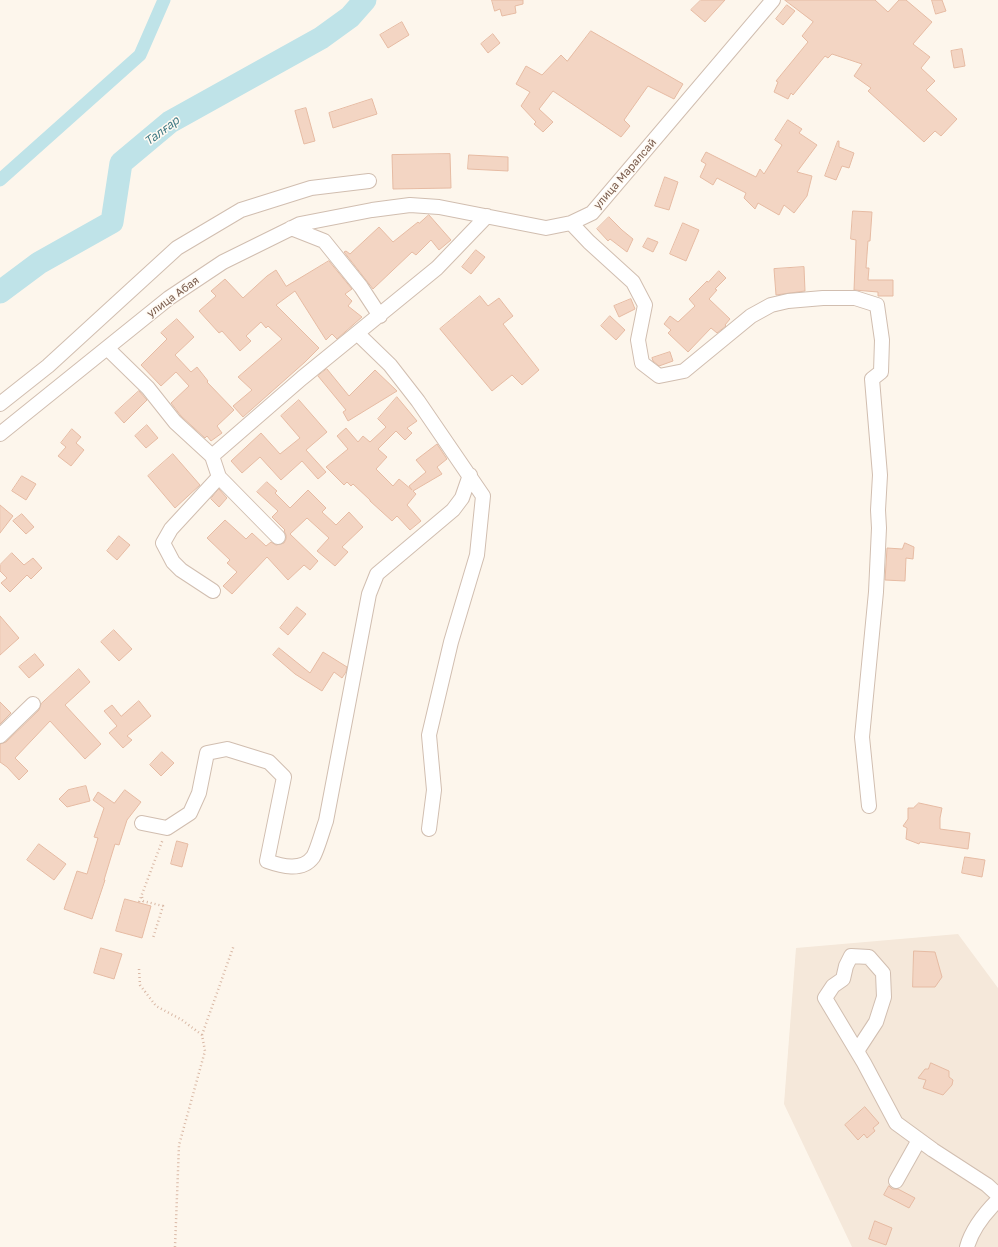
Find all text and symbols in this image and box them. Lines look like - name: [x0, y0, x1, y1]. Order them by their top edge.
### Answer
- water label: Талғар: [142, 113, 182, 149]
- street label: улица Маралсай: [591, 136, 659, 212]
- street label: улица Абая: [144, 274, 202, 320]

